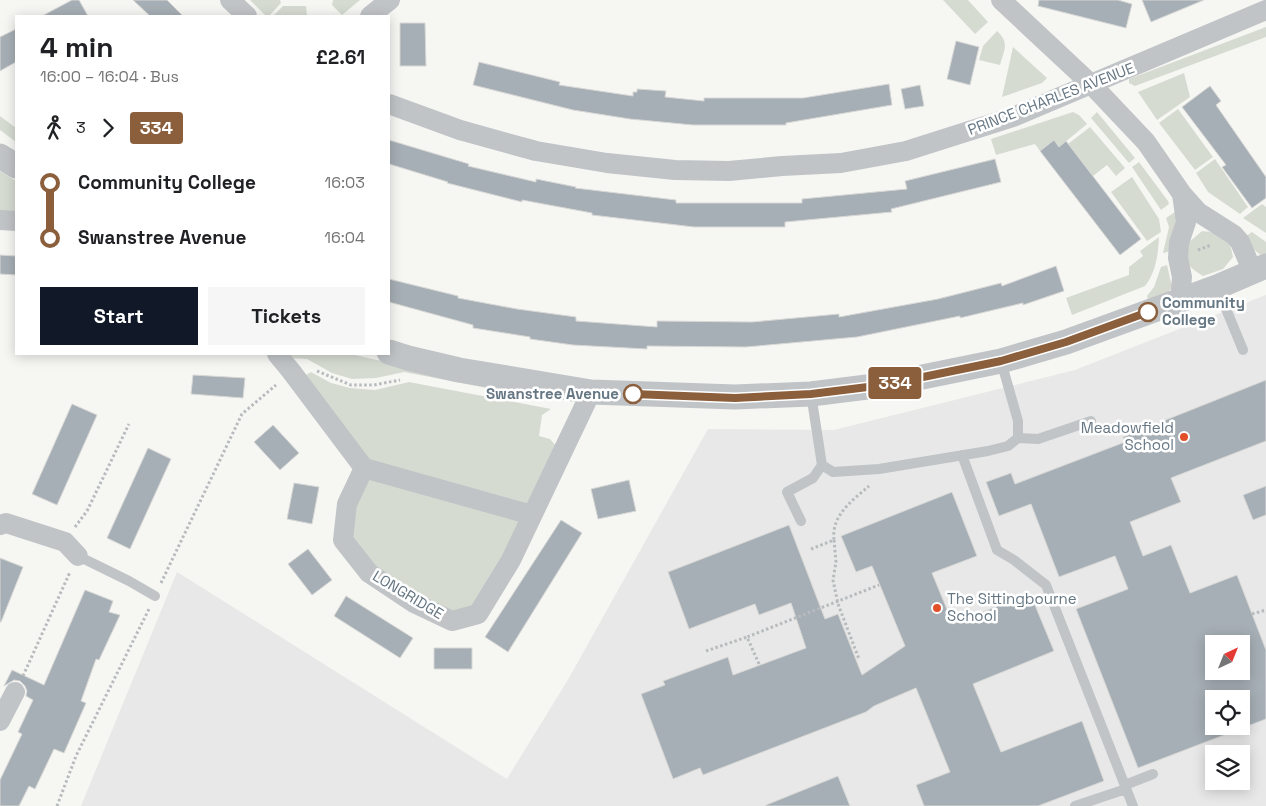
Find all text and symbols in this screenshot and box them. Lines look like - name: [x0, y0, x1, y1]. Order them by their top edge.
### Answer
- text: 4 min: [40, 29, 114, 65]
- text: £2.61: [316, 45, 365, 70]
- street label: PRINCE CHARLES AVENUE: [965, 58, 1137, 139]
- text: 16:00 – 16:04 · Bus: [40, 66, 179, 87]
- icon: walk: [40, 114, 68, 142]
- icon: forward: [94, 114, 122, 142]
- text: 334: [140, 116, 173, 139]
- text: 3: [76, 117, 86, 138]
- text: Community College: [78, 170, 256, 195]
- text: 16:03: [325, 172, 365, 193]
- text: Swanstree Avenue: [78, 225, 246, 250]
- text: 16:04: [324, 227, 365, 248]
- button: Start: [40, 287, 198, 345]
- button: Tickets: [208, 287, 365, 345]
- place label: Community College: [1162, 293, 1245, 329]
- marker: Community College: [1138, 302, 1158, 322]
- line badge: 334: [866, 367, 924, 399]
- text: 334: [878, 371, 912, 394]
- place label: Swanstree Avenue: [486, 384, 619, 403]
- marker: Swanstree Avenue: [623, 384, 643, 404]
- place label: Meadowfield School: [1081, 418, 1174, 454]
- marker: Meadowfield School: [1178, 431, 1190, 443]
- street label: LONGRIDGE: [369, 566, 447, 623]
- place label: The Sittingbourne School: [947, 589, 1077, 625]
- marker: The Sittingbourne School: [931, 602, 943, 614]
- north arrow: [1205, 635, 1250, 680]
- map controls: [1205, 635, 1250, 790]
- button: locate: [1205, 690, 1250, 735]
- button: layers: [1205, 745, 1250, 790]

